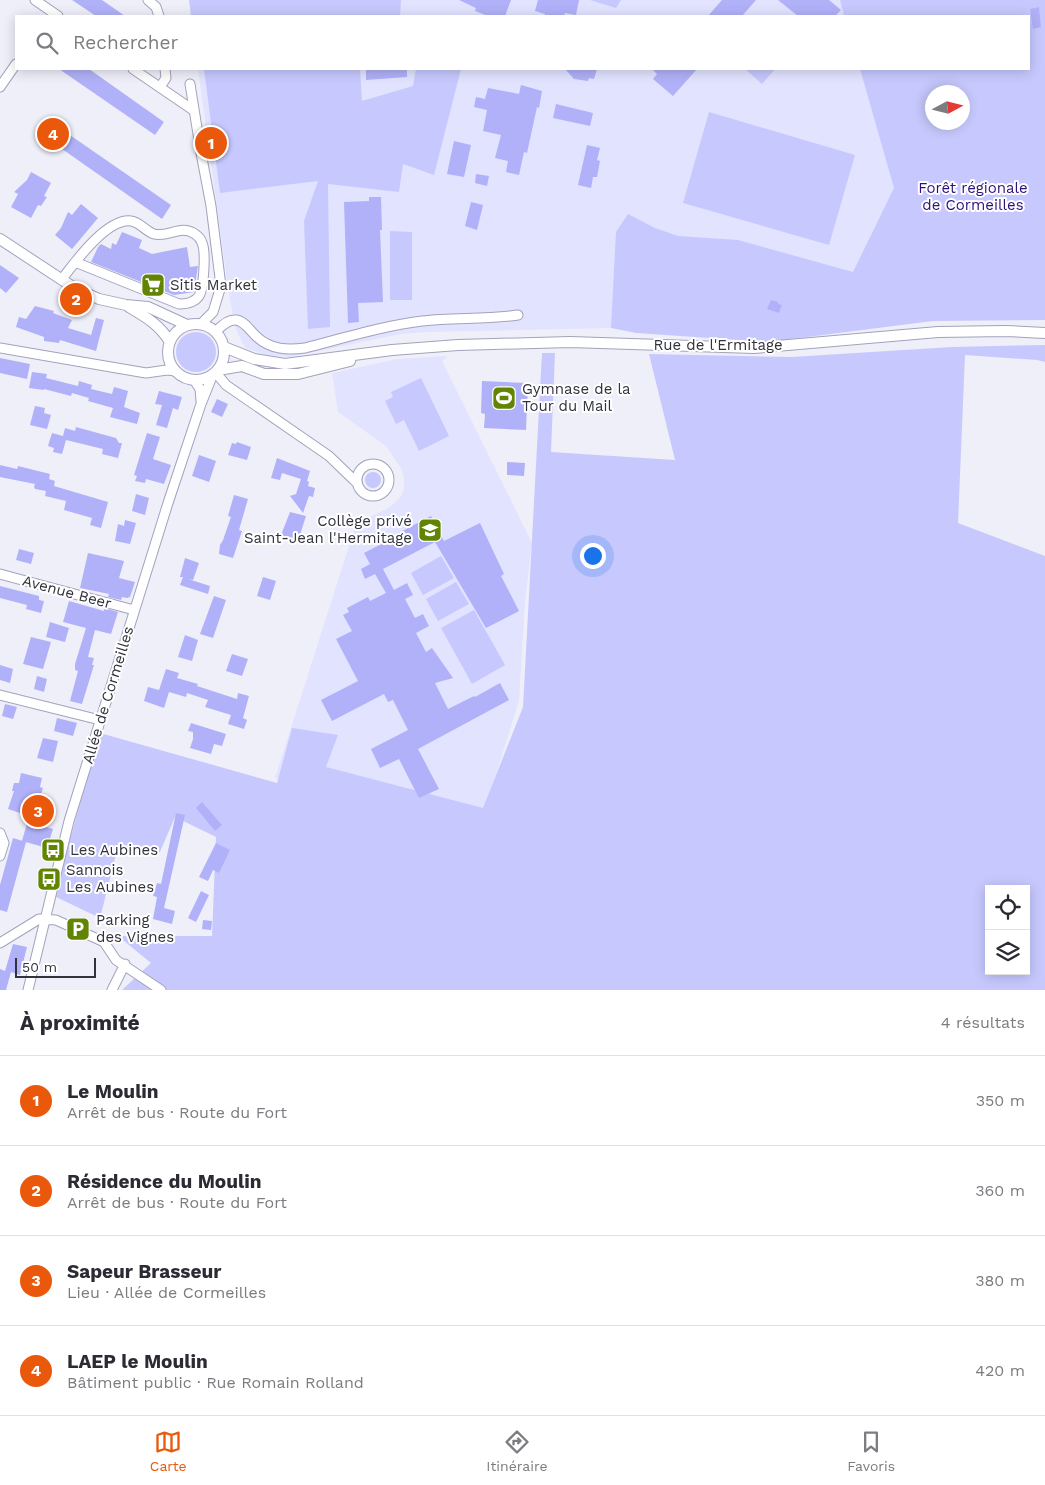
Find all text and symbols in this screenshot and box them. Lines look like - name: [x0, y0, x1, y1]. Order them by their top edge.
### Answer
- search box: [15, 15, 1030, 70]
- icon: search: [33, 29, 61, 57]
- text: Rechercher: [73, 31, 178, 54]
- north arrow: [925, 85, 970, 130]
- pin: 4: [37, 115, 69, 153]
- pin: 1: [195, 124, 227, 162]
- park label: Forêt régionale de Cormeilles: [918, 179, 1028, 214]
- supermarket icon: Sitis Market: [140, 272, 166, 298]
- place label: Sitis Market: [170, 276, 258, 294]
- pin: 2: [60, 280, 92, 318]
- street label: Rue de l'Ermitage: [653, 336, 783, 354]
- place label: Gymnase de la Tour du Mail: [522, 380, 631, 415]
- sports icon: Gymnase de la Tour du Mail: [491, 385, 517, 411]
- place label: Collège privé Saint-Jean l'Hermitage: [244, 512, 412, 547]
- school or university icon: Collège privé Saint-Jean l'Hermitage: [417, 517, 443, 543]
- your location: [580, 543, 606, 569]
- street label: Avenue Beer: [21, 571, 113, 613]
- street label: Allée de Cormeilles: [79, 624, 138, 766]
- pin: 3: [22, 792, 54, 830]
- bus stop icon: Les Aubines: [40, 837, 66, 863]
- place label: Les Aubines: [70, 841, 158, 859]
- place label: Sannois Les Aubines: [66, 861, 154, 896]
- bus stop icon: Sannois Les Aubines: [36, 866, 62, 892]
- map controls: [985, 885, 1030, 975]
- button: locate: [985, 885, 1030, 930]
- place label: Parking des Vignes: [96, 911, 174, 946]
- parking icon: Parking des Vignes: [65, 916, 91, 942]
- button: layers: [985, 930, 1030, 975]
- scale bar: [15, 955, 96, 978]
- text: 50 m: [22, 959, 57, 975]
- text: À proximité: [20, 1010, 140, 1035]
- text: 4 résultats: [941, 1013, 1025, 1032]
- text: Le Moulin: [67, 1080, 159, 1103]
- text: 1: [33, 1091, 39, 1110]
- text: 350 m: [976, 1091, 1025, 1110]
- text: Arrêt de bus · Route du Fort: [67, 1103, 287, 1122]
- text: Résidence du Moulin: [67, 1170, 262, 1193]
- text: 2: [31, 1181, 41, 1200]
- text: 360 m: [975, 1181, 1025, 1200]
- text: Arrêt de bus · Route du Fort: [67, 1193, 287, 1212]
- text: Sapeur Brasseur: [67, 1260, 221, 1283]
- text: 3: [31, 1271, 41, 1290]
- text: 380 m: [975, 1271, 1025, 1290]
- text: Lieu · Allée de Cormeilles: [67, 1283, 266, 1302]
- text: LAEP le Moulin: [67, 1350, 208, 1373]
- text: 4: [31, 1361, 41, 1380]
- text: 420 m: [975, 1361, 1025, 1380]
- text: Bâtiment public · Rue Romain Rolland: [67, 1373, 364, 1392]
- tab: Carte: [150, 1428, 187, 1474]
- tab: Itinéraire: [486, 1428, 547, 1474]
- tab: Favoris: [847, 1428, 895, 1474]

